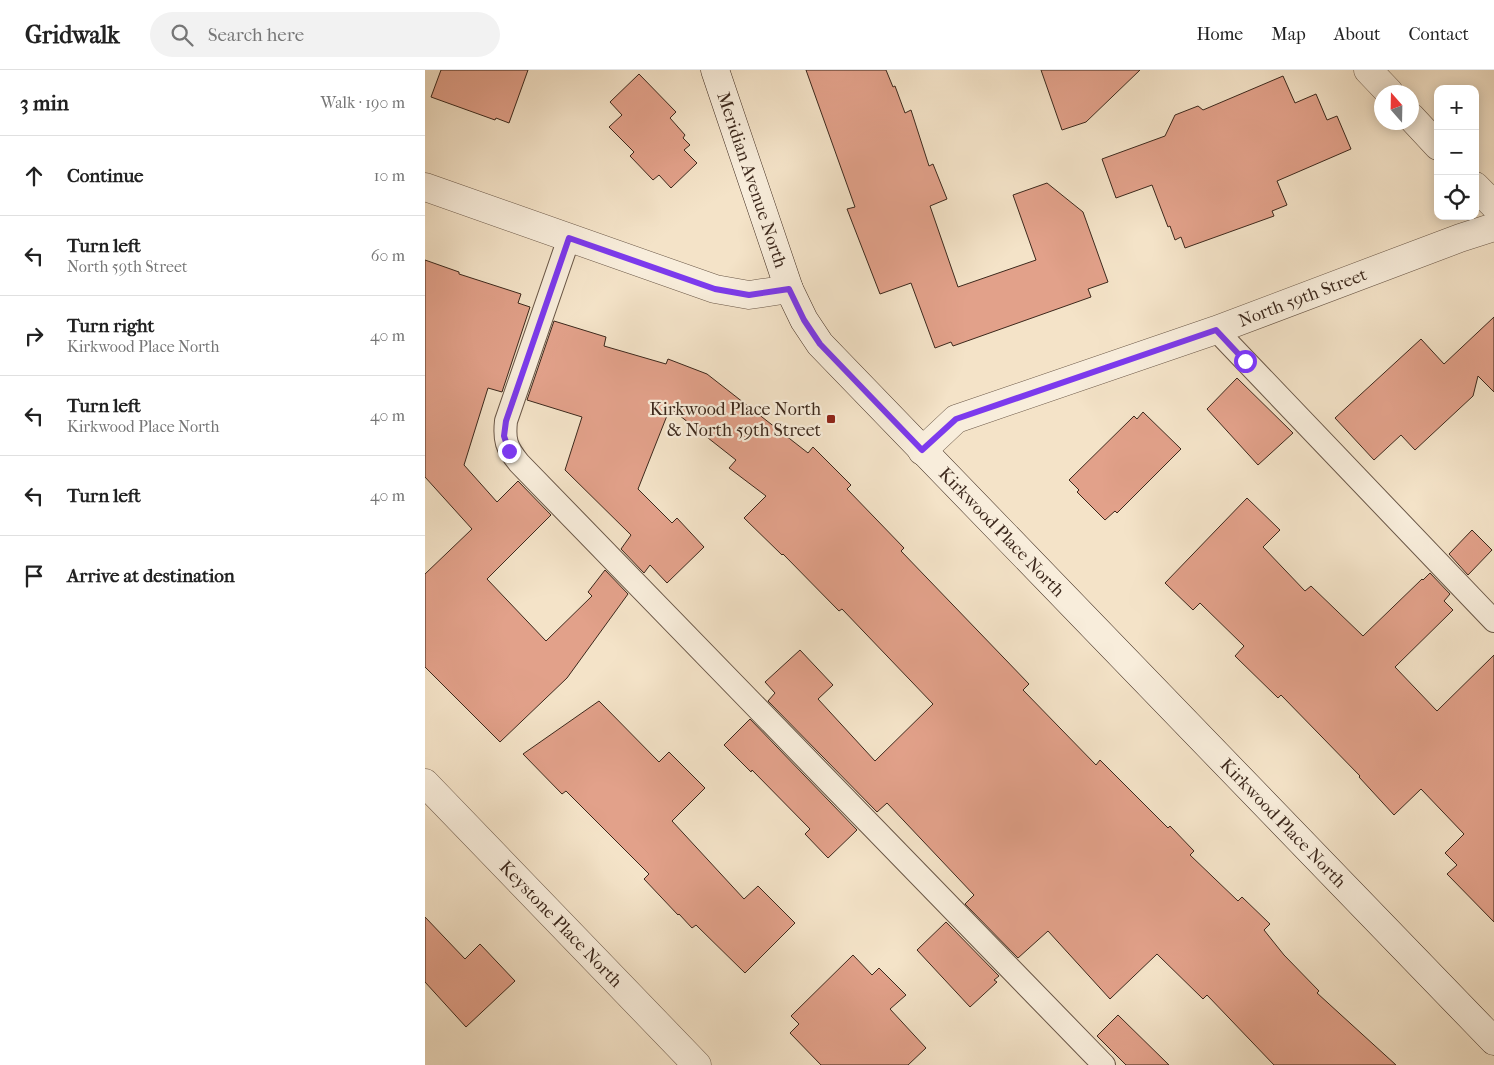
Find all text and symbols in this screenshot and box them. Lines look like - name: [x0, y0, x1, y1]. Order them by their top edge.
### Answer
- search box: [150, 12, 500, 57]
- text: Gridwalk: [25, 21, 120, 49]
- icon: search: [168, 21, 196, 49]
- text: Search here: [208, 24, 304, 46]
- text: Home: [1196, 24, 1243, 45]
- text: Map: [1271, 24, 1306, 45]
- text: About: [1334, 24, 1380, 45]
- text: Contact: [1408, 24, 1469, 45]
- north arrow: [1374, 85, 1419, 130]
- map controls: [1434, 85, 1479, 220]
- button: +: [1434, 85, 1479, 130]
- street label: Meridian Avenue North: [713, 89, 792, 271]
- text: 3 min: [20, 91, 69, 115]
- text: Walk · 190 m: [321, 93, 405, 112]
- button: −: [1434, 130, 1479, 175]
- icon: ahead: [20, 162, 48, 190]
- text: Continue: [67, 165, 143, 187]
- text: 10 m: [374, 166, 405, 185]
- button: locate: [1434, 175, 1479, 220]
- text: Turn left: [67, 235, 141, 257]
- icon: left: [20, 242, 48, 270]
- text: 60 m: [371, 246, 405, 265]
- text: North 59th Street: [67, 257, 188, 276]
- street label: North 59th Street: [1235, 263, 1370, 331]
- text: Turn right: [67, 315, 154, 337]
- icon: right: [20, 322, 48, 350]
- text: 40 m: [370, 326, 405, 345]
- text: Kirkwood Place North: [67, 337, 220, 356]
- route start: [1234, 350, 1257, 373]
- text: Turn left: [67, 395, 141, 417]
- place label: Kirkwood Place North & North 59th Street: [649, 399, 822, 441]
- icon: left: [20, 402, 48, 430]
- text: 40 m: [370, 406, 405, 425]
- marker: Kirkwood Place North & North 59th Street: [825, 413, 837, 425]
- text: Kirkwood Place North: [67, 417, 220, 436]
- route end: [498, 440, 521, 463]
- street label: Kirkwood Place North: [935, 463, 1069, 601]
- icon: left: [20, 482, 48, 510]
- text: Turn left: [67, 485, 141, 507]
- text: 40 m: [370, 486, 405, 505]
- icon: arrive: [20, 562, 48, 590]
- text: Arrive at destination: [67, 565, 235, 587]
- street label: Kirkwood Place North: [1216, 754, 1351, 892]
- street label: Keystone Place North: [495, 856, 627, 992]

